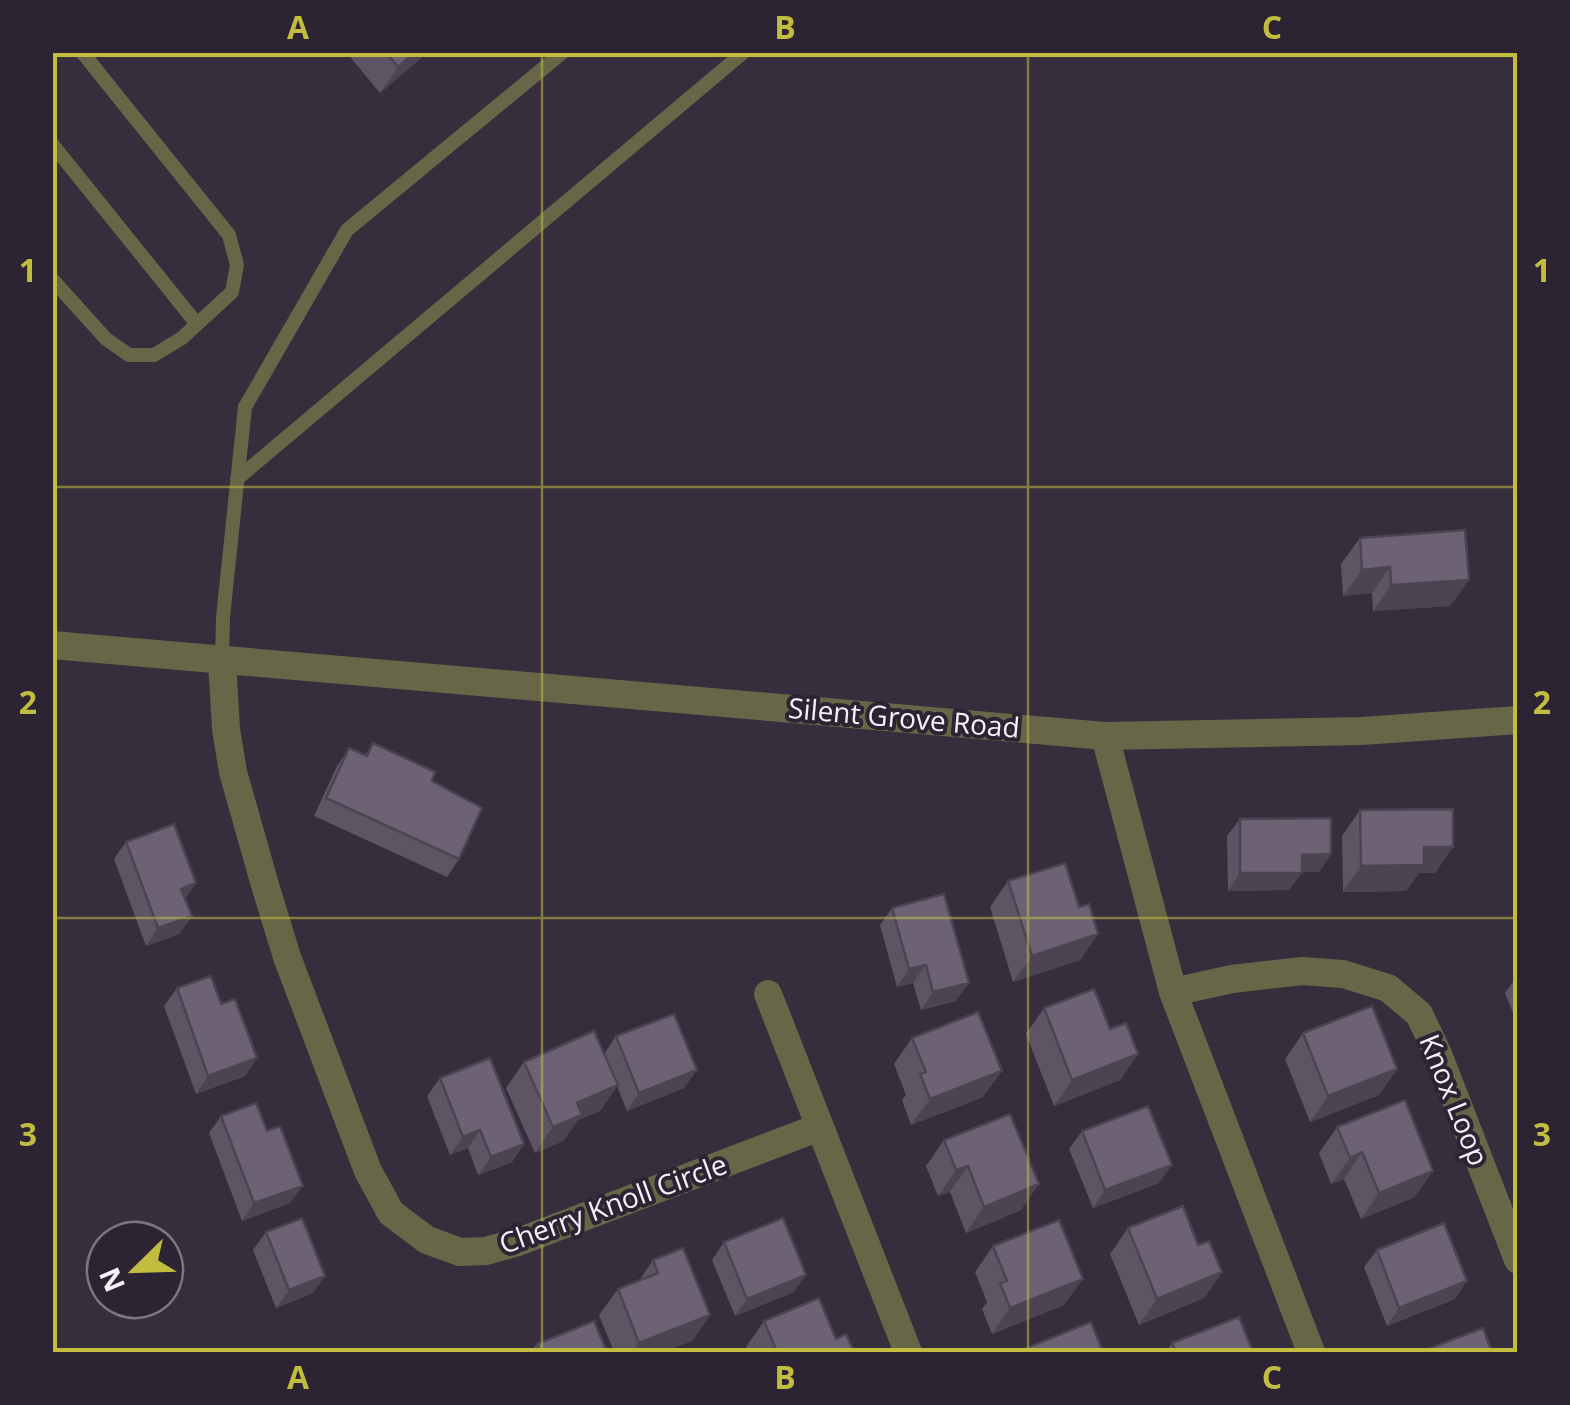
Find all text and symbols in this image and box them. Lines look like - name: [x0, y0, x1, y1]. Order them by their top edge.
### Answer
- text: A: [287, 5, 310, 48]
- text: B: [774, 5, 796, 48]
- text: C: [1262, 5, 1282, 48]
- text: 1: [19, 248, 37, 291]
- text: 1: [1533, 248, 1551, 291]
- text: 2: [19, 680, 37, 723]
- text: 2: [1533, 680, 1551, 723]
- street label: Silent Grove Road: [787, 688, 1021, 746]
- street label: Knox Loop: [1411, 1028, 1498, 1171]
- text: 3: [19, 1112, 37, 1155]
- text: 3: [1533, 1112, 1551, 1155]
- street label: Cherry Knoll Circle: [494, 1144, 732, 1262]
- north arrow: [85, 1220, 185, 1320]
- text: N: [89, 1262, 133, 1298]
- text: A: [287, 1355, 310, 1398]
- text: B: [774, 1355, 796, 1398]
- text: C: [1262, 1355, 1282, 1398]

